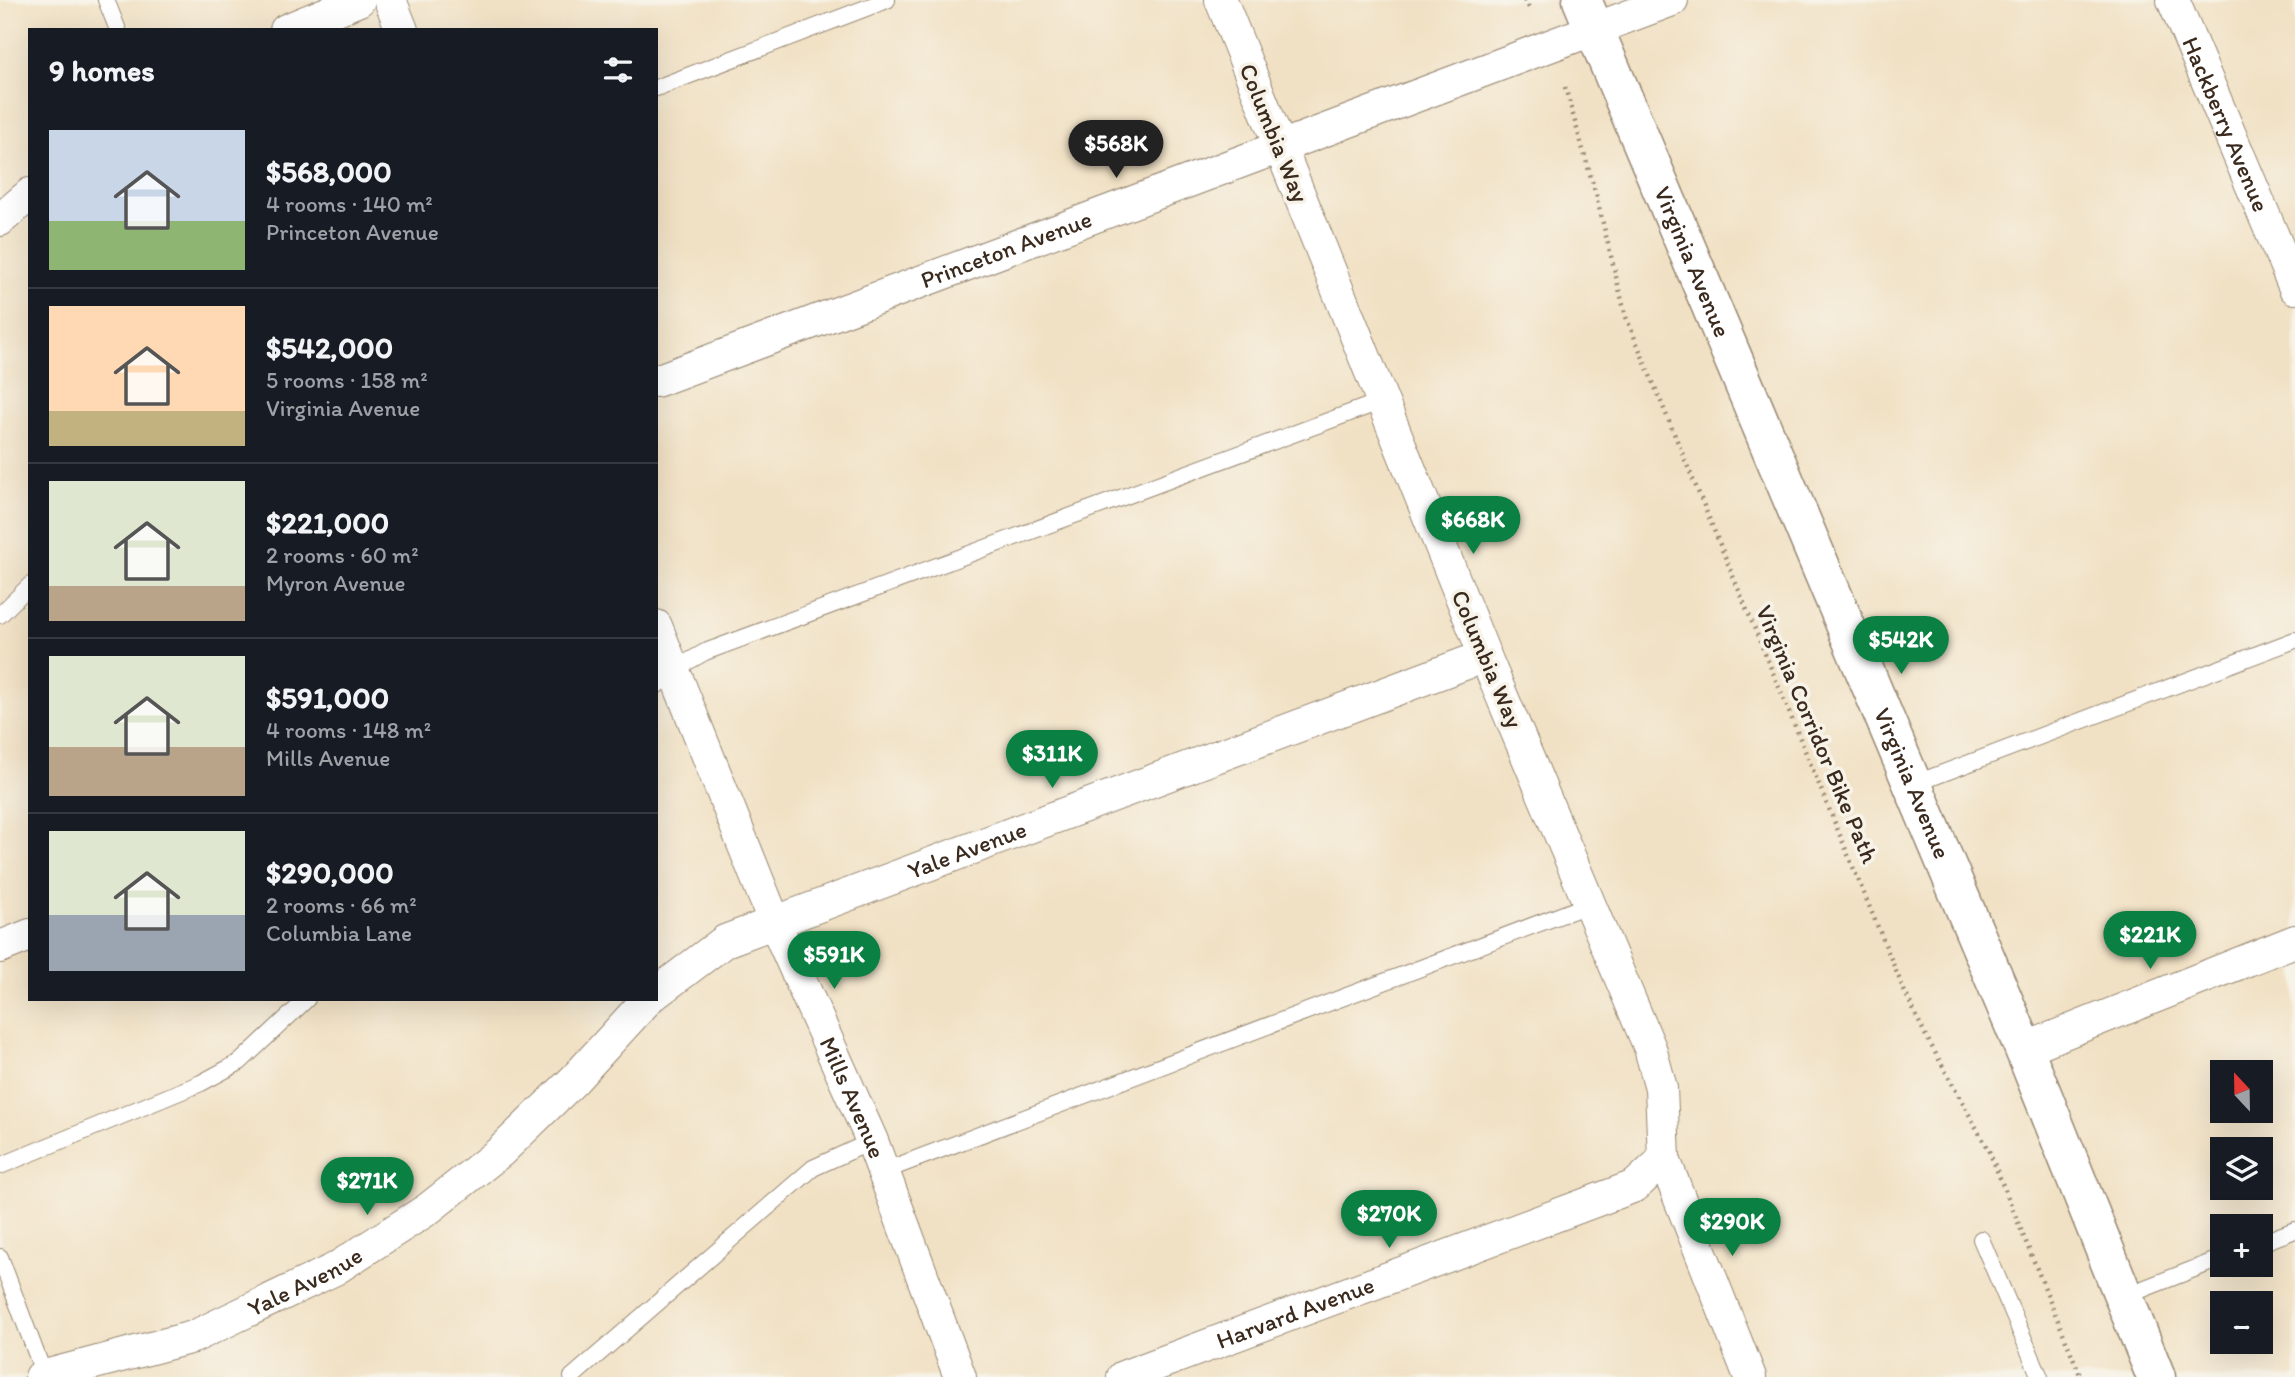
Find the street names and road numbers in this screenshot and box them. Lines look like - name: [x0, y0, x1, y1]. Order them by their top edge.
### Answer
- street label: Hackberry Avenue: [2176, 32, 2276, 216]
- street label: Columbia Way: [1233, 59, 1315, 206]
- street label: Virginia Avenue: [1648, 182, 1737, 341]
- street label: Princeton Avenue: [916, 204, 1096, 294]
- street label: Columbia Way: [1445, 585, 1530, 732]
- street label: Virginia Corridor Bike Path: [1750, 600, 1885, 867]
- street label: Virginia Avenue: [1868, 703, 1957, 863]
- street label: Yale Avenue: [904, 814, 1030, 885]
- street label: Mills Avenue: [813, 1032, 892, 1162]
- street label: Yale Avenue: [243, 1240, 368, 1323]
- street label: Harvard Avenue: [1212, 1270, 1378, 1355]

